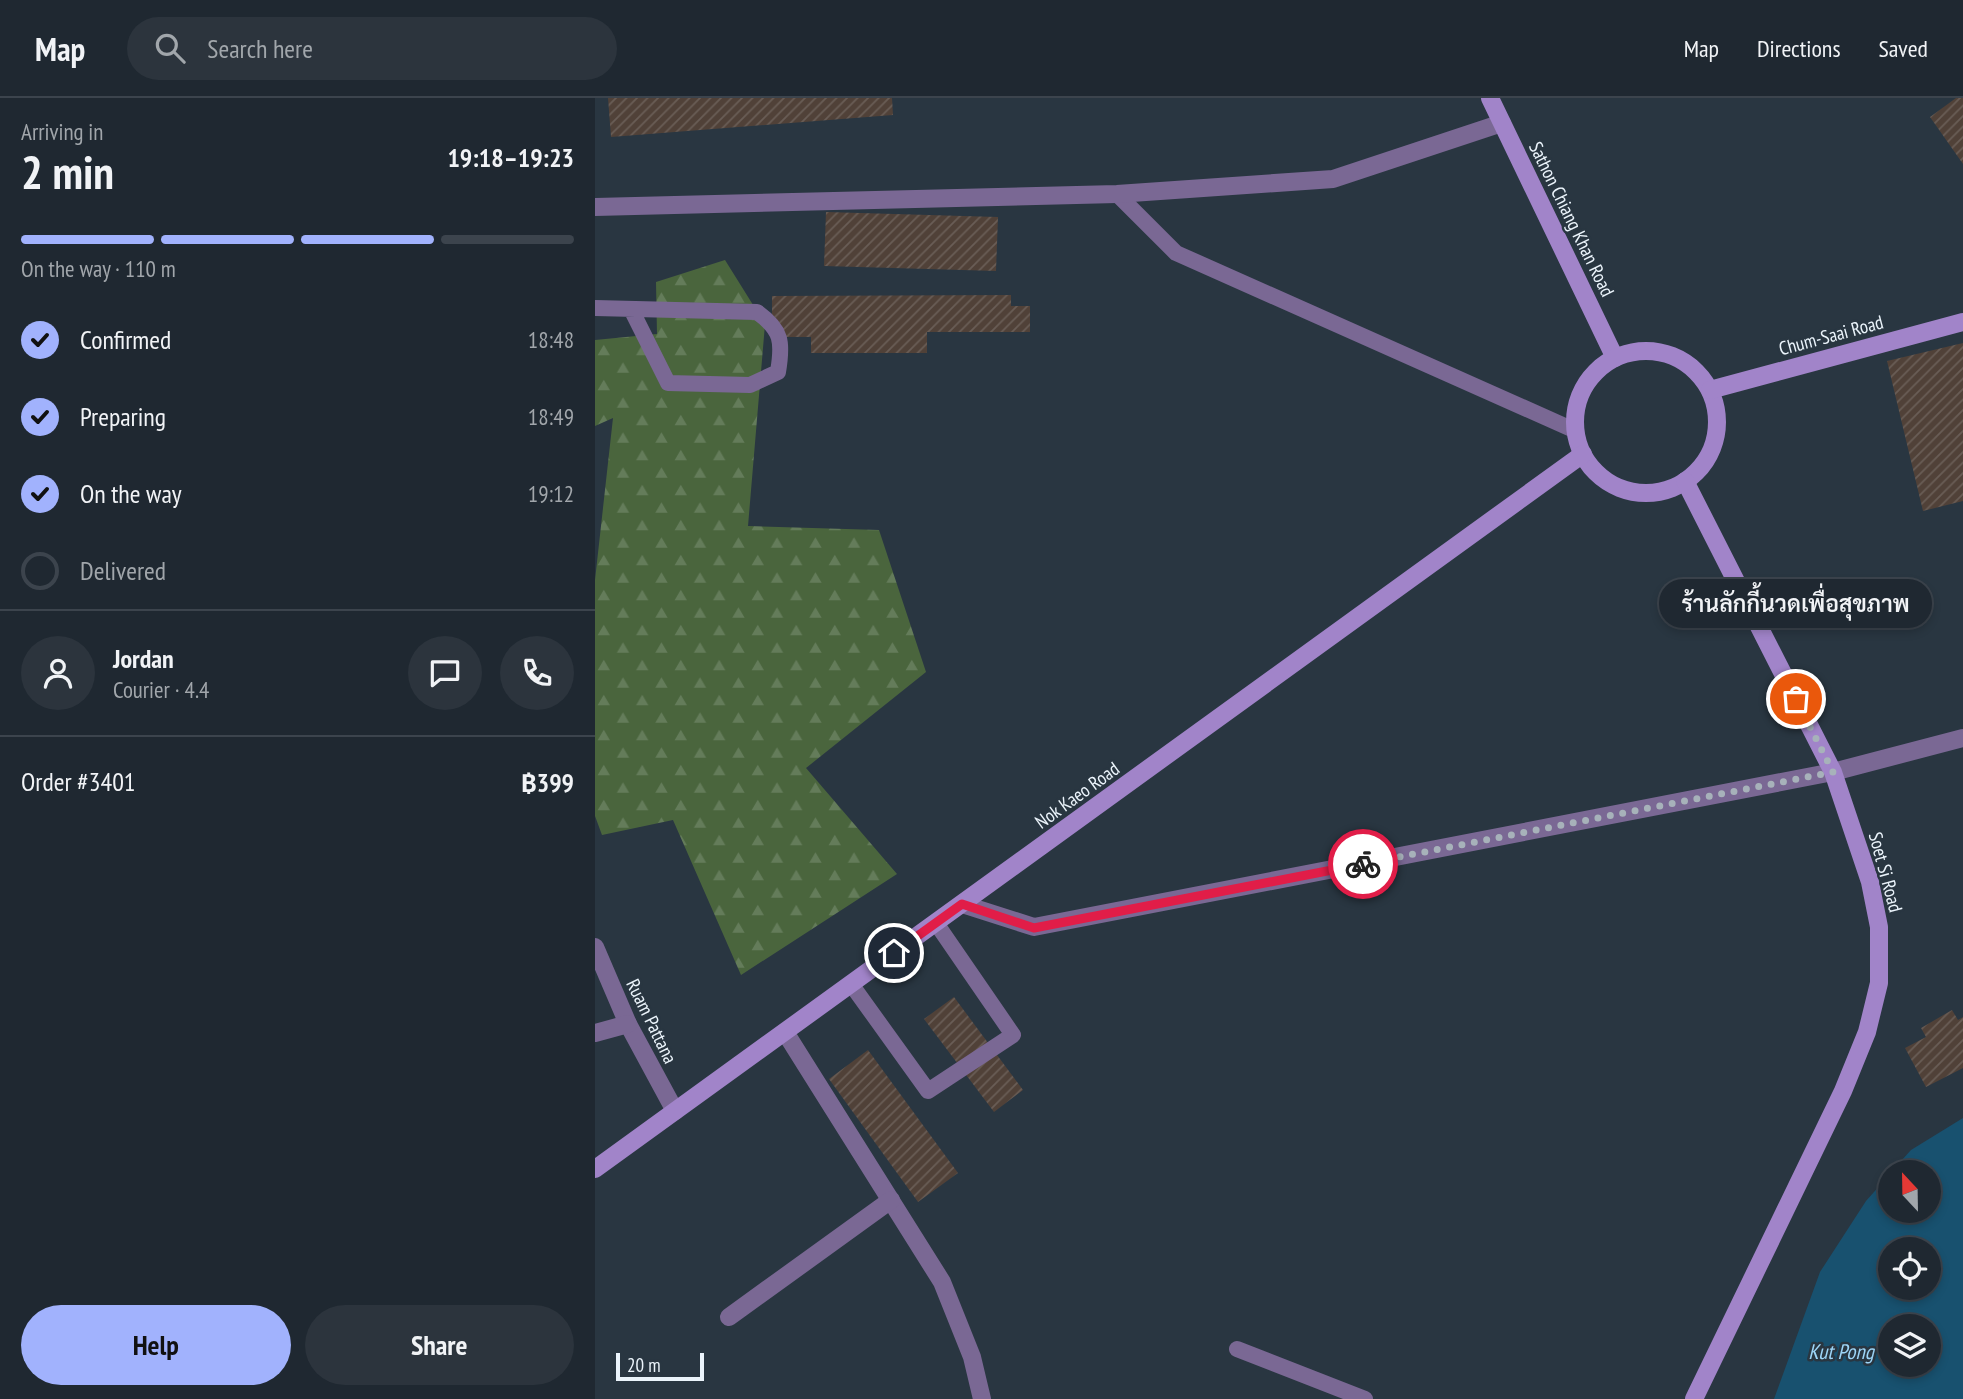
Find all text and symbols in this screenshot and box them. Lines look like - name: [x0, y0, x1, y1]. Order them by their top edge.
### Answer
- search box: [127, 17, 617, 80]
- text: Map: [35, 27, 85, 70]
- icon: search: [151, 29, 189, 67]
- text: Search here: [207, 32, 313, 65]
- text: Map: [1684, 33, 1719, 64]
- text: Directions: [1757, 33, 1841, 64]
- text: Saved: [1879, 33, 1928, 64]
- text: Arriving in: [21, 117, 103, 146]
- street label: Sathon Chiang Khan Road: [1524, 138, 1620, 300]
- text: 19:18–19:23: [447, 141, 574, 174]
- text: 2 min: [21, 142, 114, 202]
- text: On the way · 110 m: [21, 254, 176, 283]
- street label: Chum-Saai Road: [1776, 310, 1886, 360]
- icon: check: [21, 321, 59, 359]
- text: Confirmed: [80, 323, 171, 356]
- text: 18:48: [528, 325, 574, 354]
- icon: check: [21, 398, 59, 436]
- text: Preparing: [80, 400, 166, 433]
- text: 18:49: [528, 402, 574, 431]
- icon: check: [21, 475, 59, 513]
- text: On the way: [80, 477, 182, 510]
- text: 19:12: [528, 479, 574, 508]
- text: Delivered: [80, 554, 166, 587]
- callout: ร้านลักกี้นวดเพื่อสุขภาพ: [1659, 580, 1933, 629]
- text: ร้านลักกี้นวดเพื่อสุขภาพ: [1681, 589, 1910, 618]
- button: person: [21, 636, 95, 710]
- button: chat: [408, 636, 482, 710]
- button: phone: [500, 636, 574, 710]
- text: Jordan: [113, 642, 174, 675]
- pin: [1766, 669, 1826, 729]
- text: Courier · 4.4: [113, 675, 209, 704]
- icon: bag: [1777, 680, 1815, 718]
- street label: Nok Kaeo Road: [1030, 756, 1124, 834]
- text: Order #3401: [21, 765, 136, 798]
- text: ฿399: [521, 766, 574, 799]
- courier: [1328, 829, 1398, 899]
- street label: Soet Si Road: [1864, 829, 1908, 915]
- icon: bike: [1344, 845, 1382, 883]
- pin: [864, 923, 924, 983]
- icon: home: [875, 934, 913, 972]
- street label: Ruam Pattana: [621, 975, 683, 1067]
- north arrow: [1878, 1160, 1941, 1223]
- map controls: [1878, 1160, 1941, 1377]
- button: locate: [1878, 1237, 1941, 1300]
- button: Help: [21, 1305, 291, 1385]
- button: Share: [305, 1305, 574, 1385]
- button: layers: [1878, 1314, 1941, 1377]
- water label: Kut Pong: [1808, 1338, 1876, 1365]
- scale bar: [616, 1350, 703, 1382]
- text: 20 m: [627, 1353, 661, 1377]

